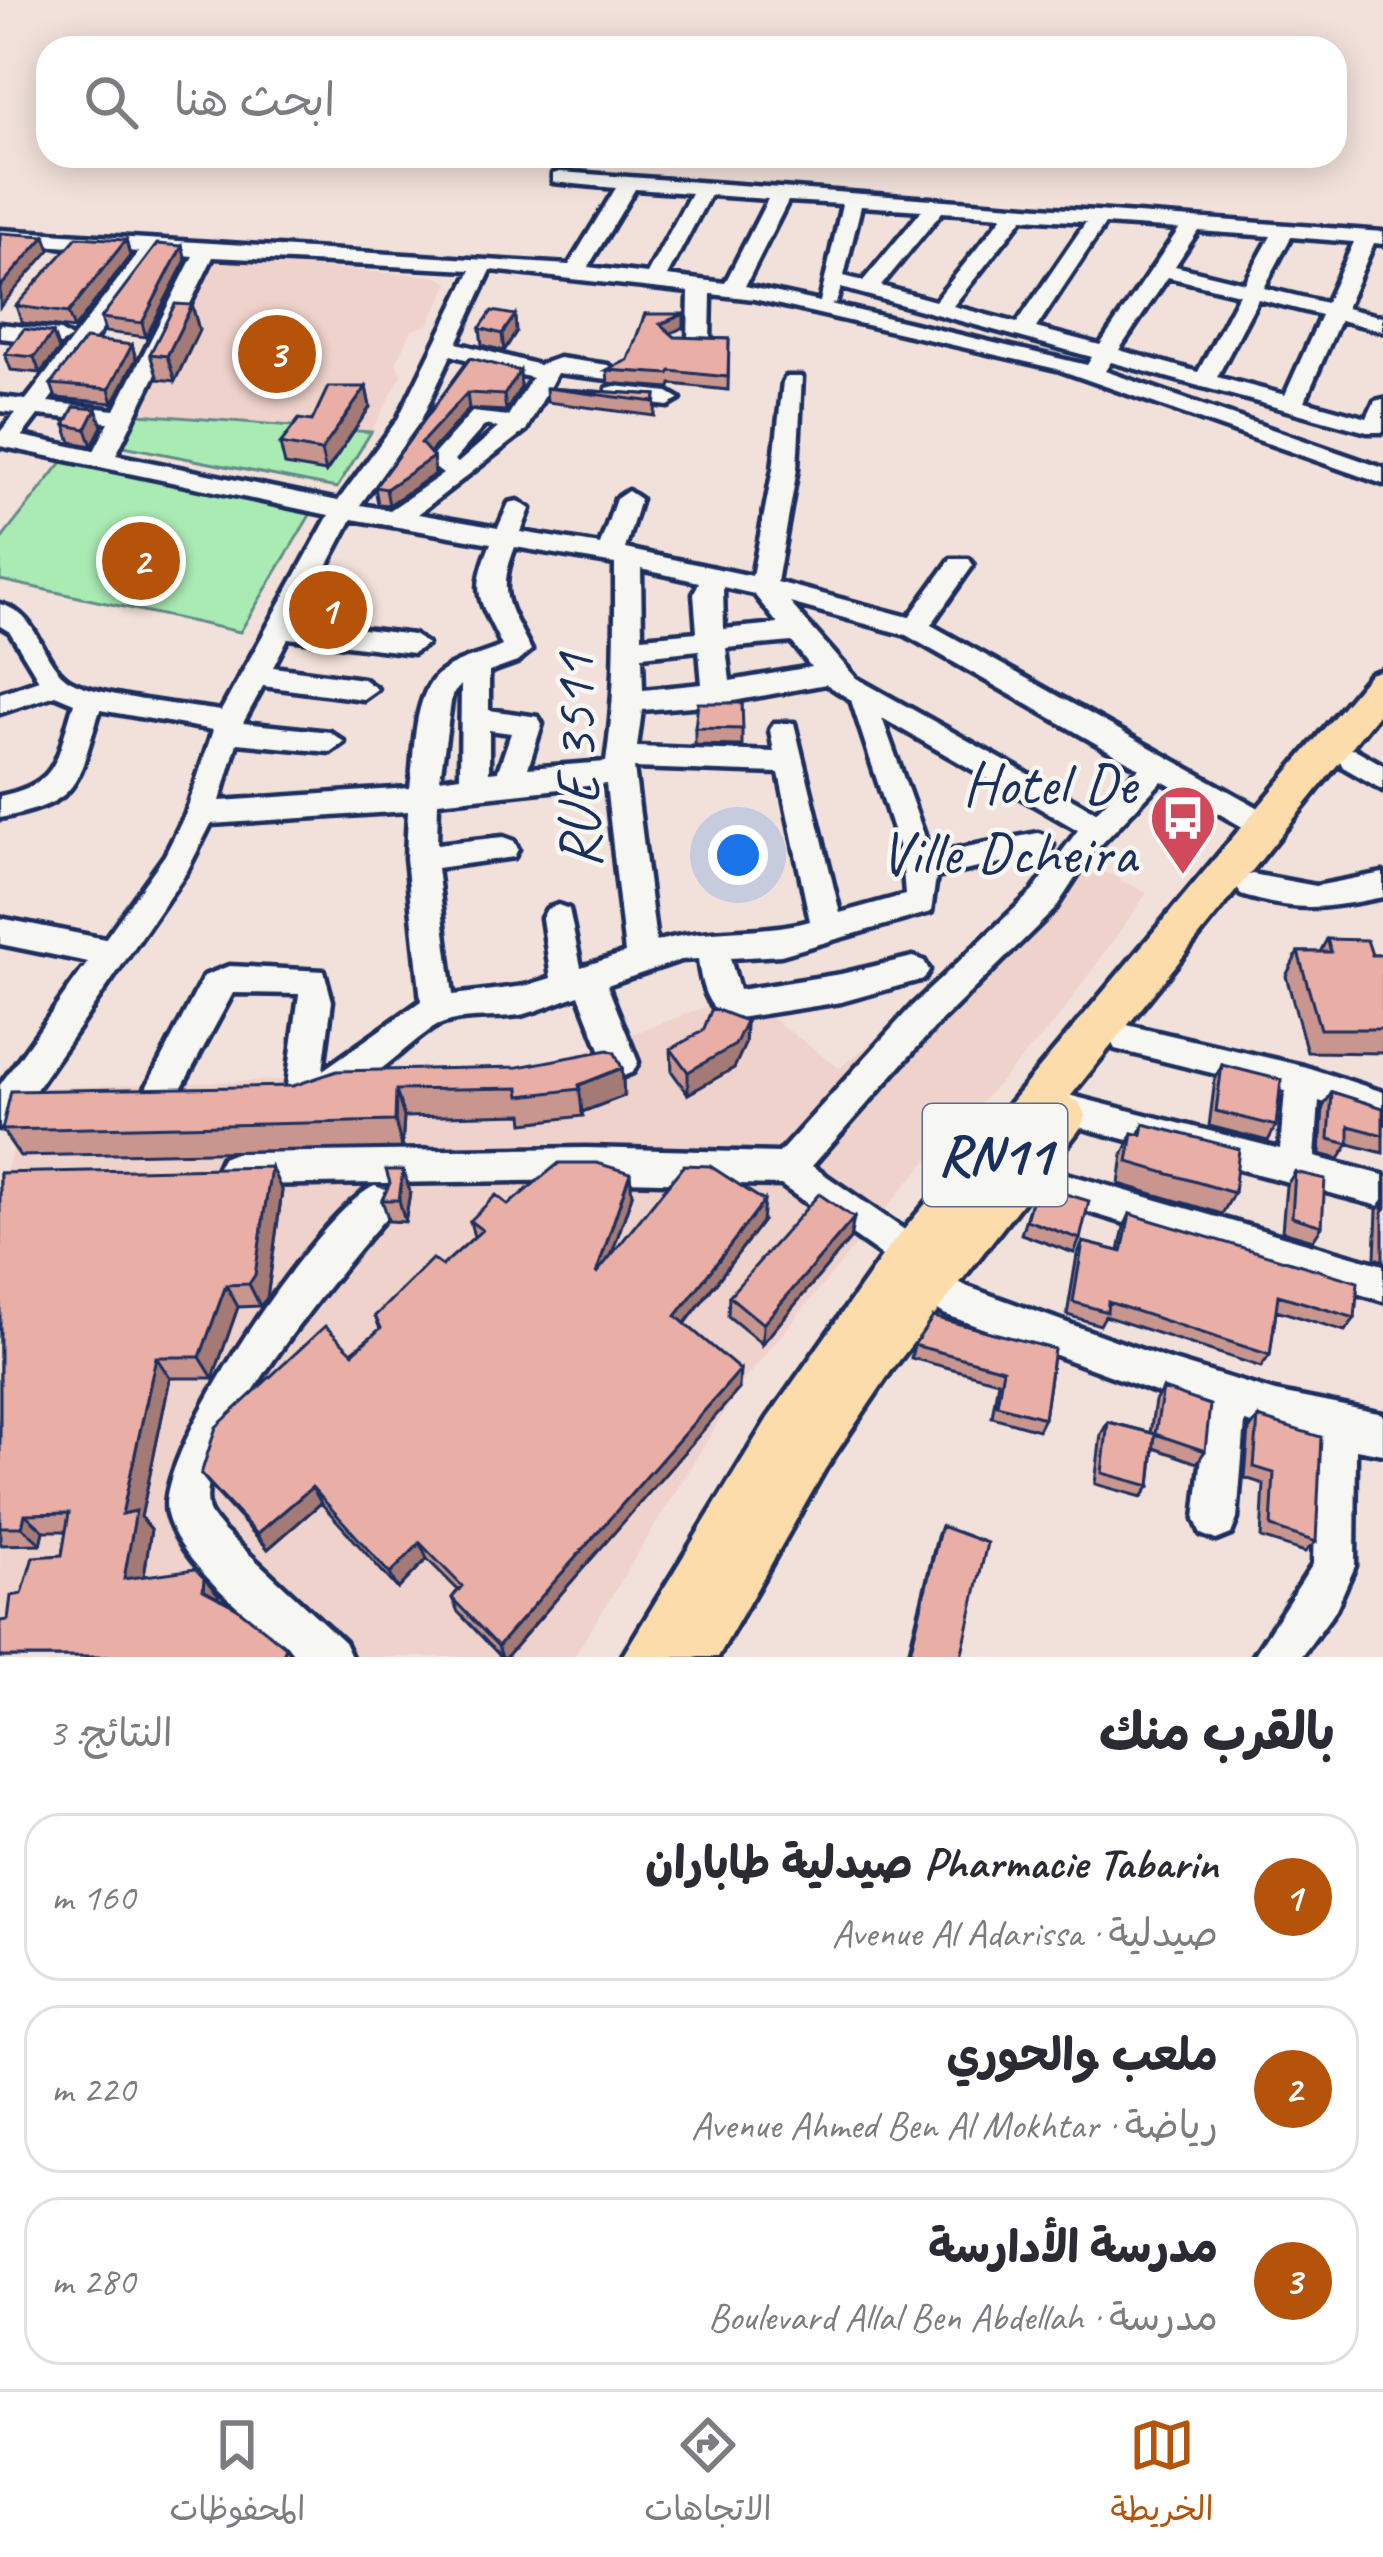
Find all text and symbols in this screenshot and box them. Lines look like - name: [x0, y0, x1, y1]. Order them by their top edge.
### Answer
- search box: [36, 36, 1347, 168]
- icon: search: [78, 69, 144, 135]
- text: ابحث هنا: [174, 72, 335, 129]
- pin: 3: [238, 309, 316, 399]
- pin: 2: [102, 516, 180, 606]
- pin: 1: [289, 565, 367, 655]
- street label: RUE 3511: [534, 649, 618, 870]
- place label: Hotel De Ville Dcheira: [880, 746, 1140, 891]
- bus stop icon: Hotel De Ville Dcheira: [1148, 783, 1218, 877]
- your location: [708, 825, 768, 885]
- road number: RN11: [923, 1104, 1067, 1206]
- text: بالقرب منك: [1099, 1700, 1335, 1764]
- text: النتائج: 3: [48, 1709, 173, 1758]
- text: Pharmacie Tabarin صيدلية طاباران: [645, 1835, 1218, 1892]
- text: 160 m: [51, 1873, 135, 1922]
- text: 1: [1284, 1873, 1302, 1922]
- text: صيدلية · Avenue Al Adarissa: [832, 1909, 1218, 1958]
- text: ملعب والحوري: [947, 2027, 1218, 2084]
- text: 220 m: [51, 2065, 135, 2114]
- text: 2: [1284, 2065, 1302, 2114]
- text: رياضة · Avenue Ahmed Ben Al Mokhtar: [691, 2101, 1218, 2150]
- text: مدرسة الأدارسة: [928, 2219, 1218, 2276]
- text: 280 m: [51, 2257, 135, 2306]
- text: 3: [1284, 2257, 1302, 2306]
- text: مدرسة · Boulevard Allal Ben Abdellah: [708, 2293, 1218, 2342]
- tab: المحفوظات: [169, 2412, 305, 2538]
- tab: الاتجاهات: [644, 2412, 772, 2538]
- tab: الخريطة: [1111, 2412, 1214, 2538]

